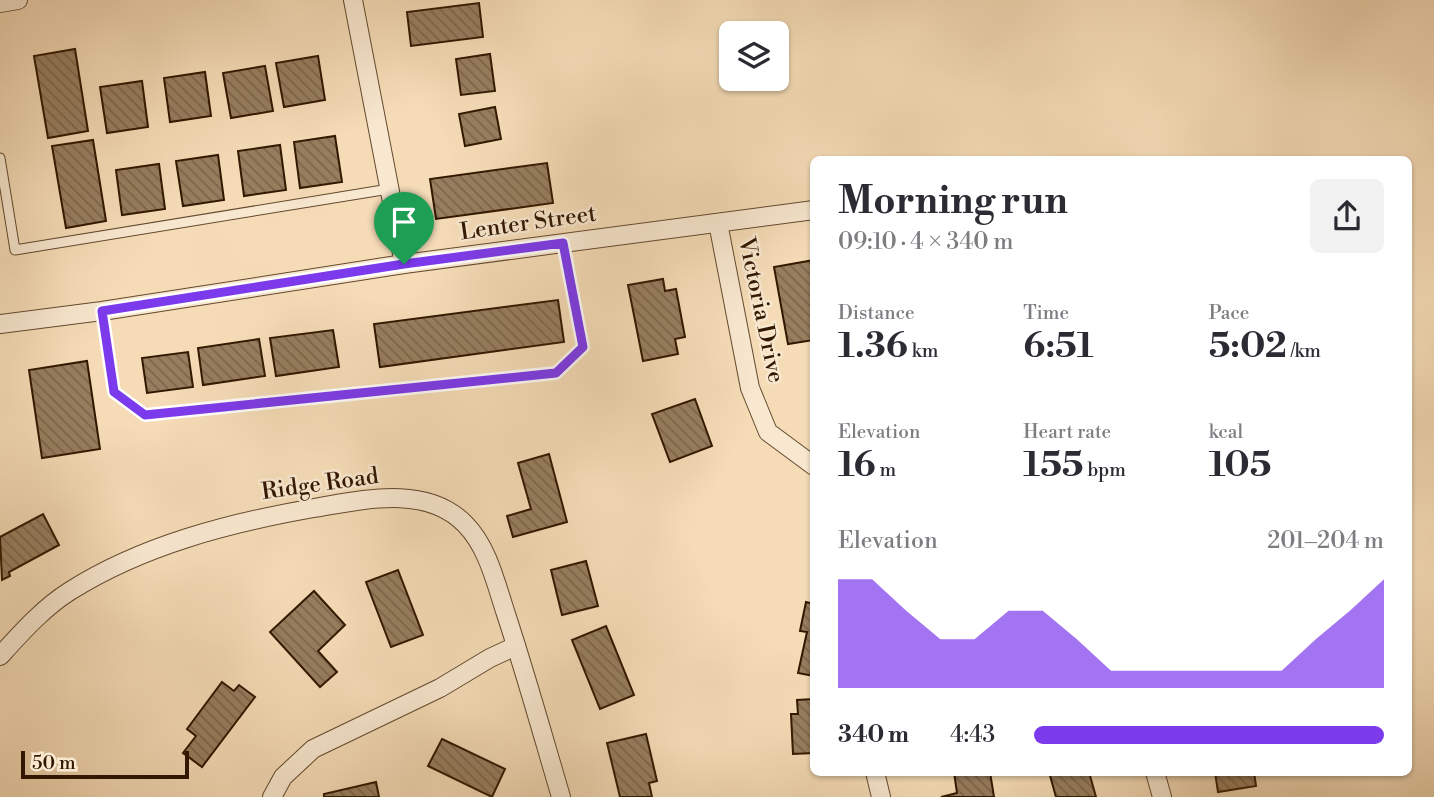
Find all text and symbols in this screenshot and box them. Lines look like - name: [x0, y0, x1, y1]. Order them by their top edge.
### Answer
- map controls: [719, 21, 789, 91]
- button: layers: [719, 21, 789, 91]
- text: Morning run: [838, 178, 1068, 225]
- button: share: [1310, 179, 1384, 253]
- pin: [374, 192, 434, 264]
- street label: Lenter Street: [458, 200, 598, 246]
- icon: arrive: [385, 203, 423, 241]
- text: 09:10 · 4 × 340 m: [838, 228, 1013, 256]
- street label: Victoria Drive: [732, 234, 790, 385]
- text: Distance: [838, 301, 915, 325]
- text: Time: [1023, 301, 1069, 325]
- text: Pace: [1209, 301, 1249, 325]
- text: 1.36: [838, 325, 908, 368]
- text: 6:51: [1023, 325, 1093, 368]
- text: 5:02: [1209, 325, 1287, 368]
- text: km: [908, 339, 938, 363]
- text: /km: [1287, 339, 1321, 363]
- text: Elevation: [838, 420, 920, 444]
- text: Heart rate: [1023, 420, 1111, 444]
- text: kcal: [1209, 420, 1243, 444]
- text: 16: [838, 444, 876, 487]
- text: 155: [1023, 444, 1084, 487]
- text: 105: [1209, 444, 1271, 487]
- text: m: [876, 458, 896, 482]
- text: bpm: [1084, 458, 1126, 482]
- street label: Ridge Road: [260, 462, 380, 506]
- text: Elevation: [838, 527, 938, 555]
- text: 201–204 m: [1267, 527, 1384, 555]
- text: 340 m: [838, 721, 909, 749]
- text: 4:43: [950, 721, 995, 749]
- scale bar: [21, 748, 189, 780]
- text: 50 m: [32, 751, 76, 775]

